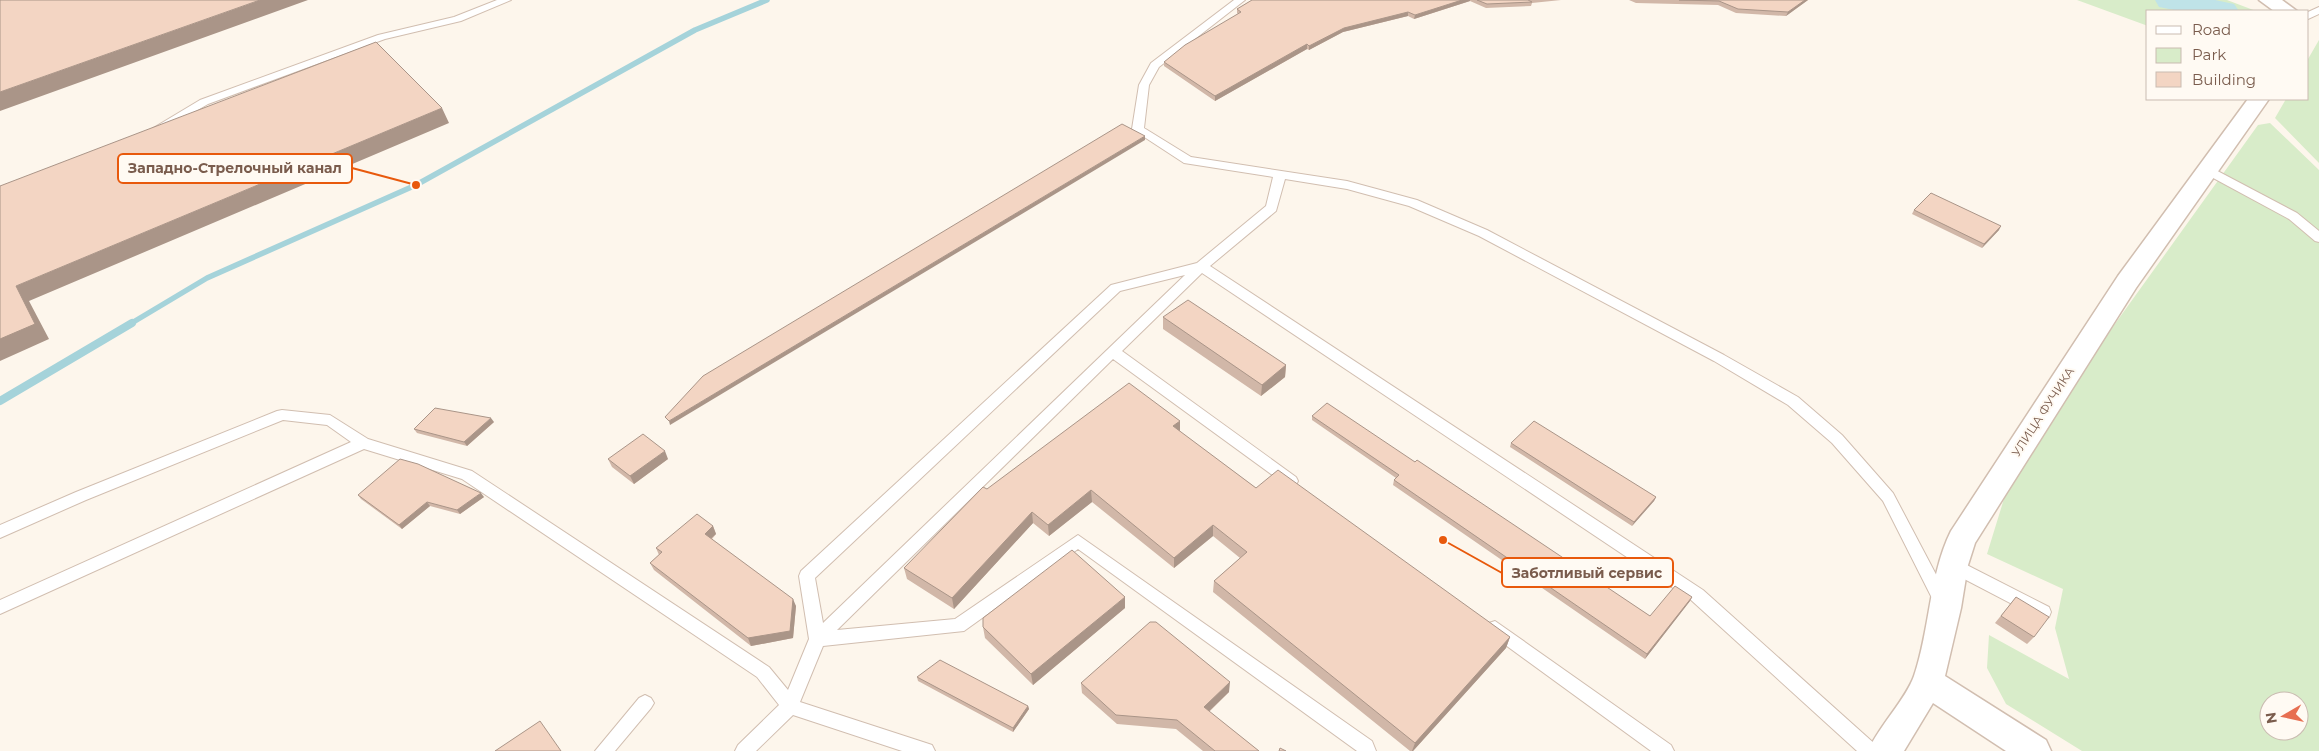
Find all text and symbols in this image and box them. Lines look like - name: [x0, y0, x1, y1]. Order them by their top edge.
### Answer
- legend: [2146, 10, 2309, 100]
- text: Road: [2192, 20, 2231, 39]
- text: Park: [2192, 45, 2226, 64]
- text: Building: [2192, 70, 2256, 89]
- callout: Западно-Стрелочный канал: [118, 154, 352, 183]
- text: Западно-Стрелочный канал: [127, 159, 342, 177]
- street label: УЛИЦА ФУЧИКА: [2008, 364, 2077, 459]
- callout: Заботливый сервис: [1502, 558, 1673, 587]
- text: Заботливый сервис: [1511, 564, 1663, 582]
- north arrow: [2259, 691, 2309, 741]
- text: N: [2261, 711, 2281, 725]

